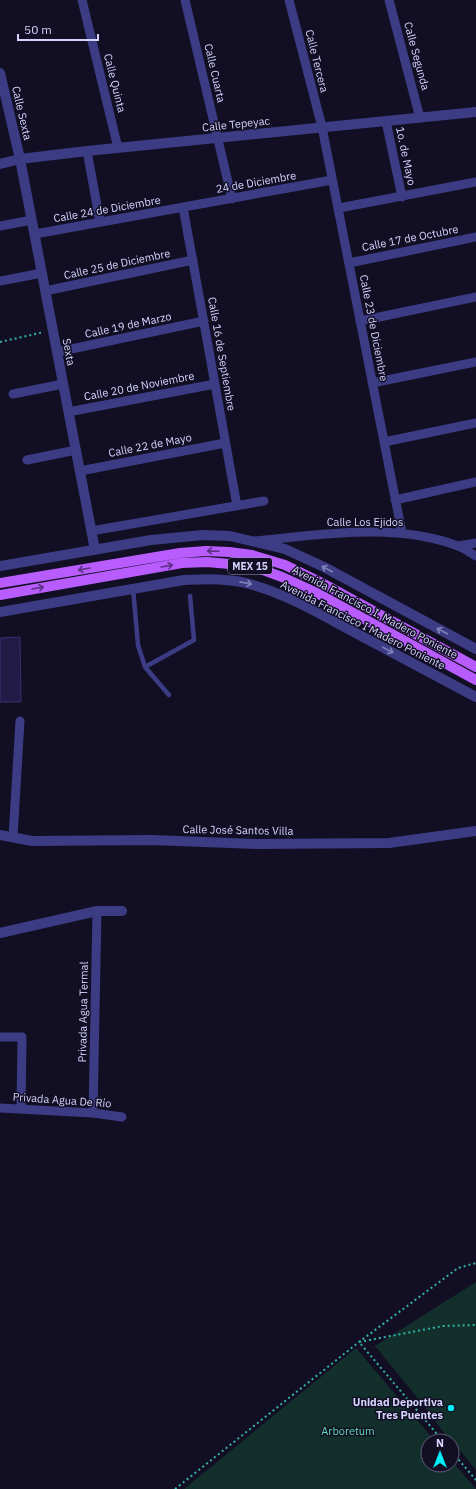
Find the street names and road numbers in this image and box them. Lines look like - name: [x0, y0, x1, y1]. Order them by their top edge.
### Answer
- street label: Calle Segunda: [401, 20, 433, 92]
- street label: Calle Tercera: [302, 28, 332, 94]
- street label: Calle Cuarta: [201, 42, 229, 104]
- street label: Calle Quinta: [101, 52, 129, 114]
- street label: Calle Sexta: [9, 85, 35, 141]
- street label: Calle Tepeyac: [201, 113, 271, 135]
- street label: 1o. de Mayo: [393, 125, 419, 187]
- street label: 24 de Diciembre: [215, 168, 297, 196]
- street label: Calle 24 de Diciembre: [52, 193, 162, 225]
- street label: Calle 17 de Octubre: [361, 222, 459, 254]
- street label: Calle 25 de Diciembre: [62, 246, 172, 282]
- street label: Calle 23 de Diciembre: [357, 273, 391, 383]
- street label: Calle 16 de Septiembre: [205, 296, 239, 412]
- street label: Calle 19 de Marzo: [83, 309, 173, 341]
- street label: Sexta: [59, 337, 79, 367]
- street label: Calle 20 de Noviembre: [83, 368, 195, 404]
- street label: Calle 22 de Mayo: [107, 430, 193, 460]
- street label: Calle Los Ejidos: [327, 515, 403, 529]
- road number: MEX 15: [228, 558, 272, 574]
- street label: Avenida Francisco I. Madero Poniente: [290, 562, 460, 662]
- street label: Avenida Francisco I Madero Poniente: [278, 577, 448, 673]
- street label: Calle José Santos Villa: [183, 822, 294, 838]
- street label: Privada Agua Termal: [75, 961, 91, 1063]
- street label: Privada Agua De Río: [12, 1090, 112, 1110]

